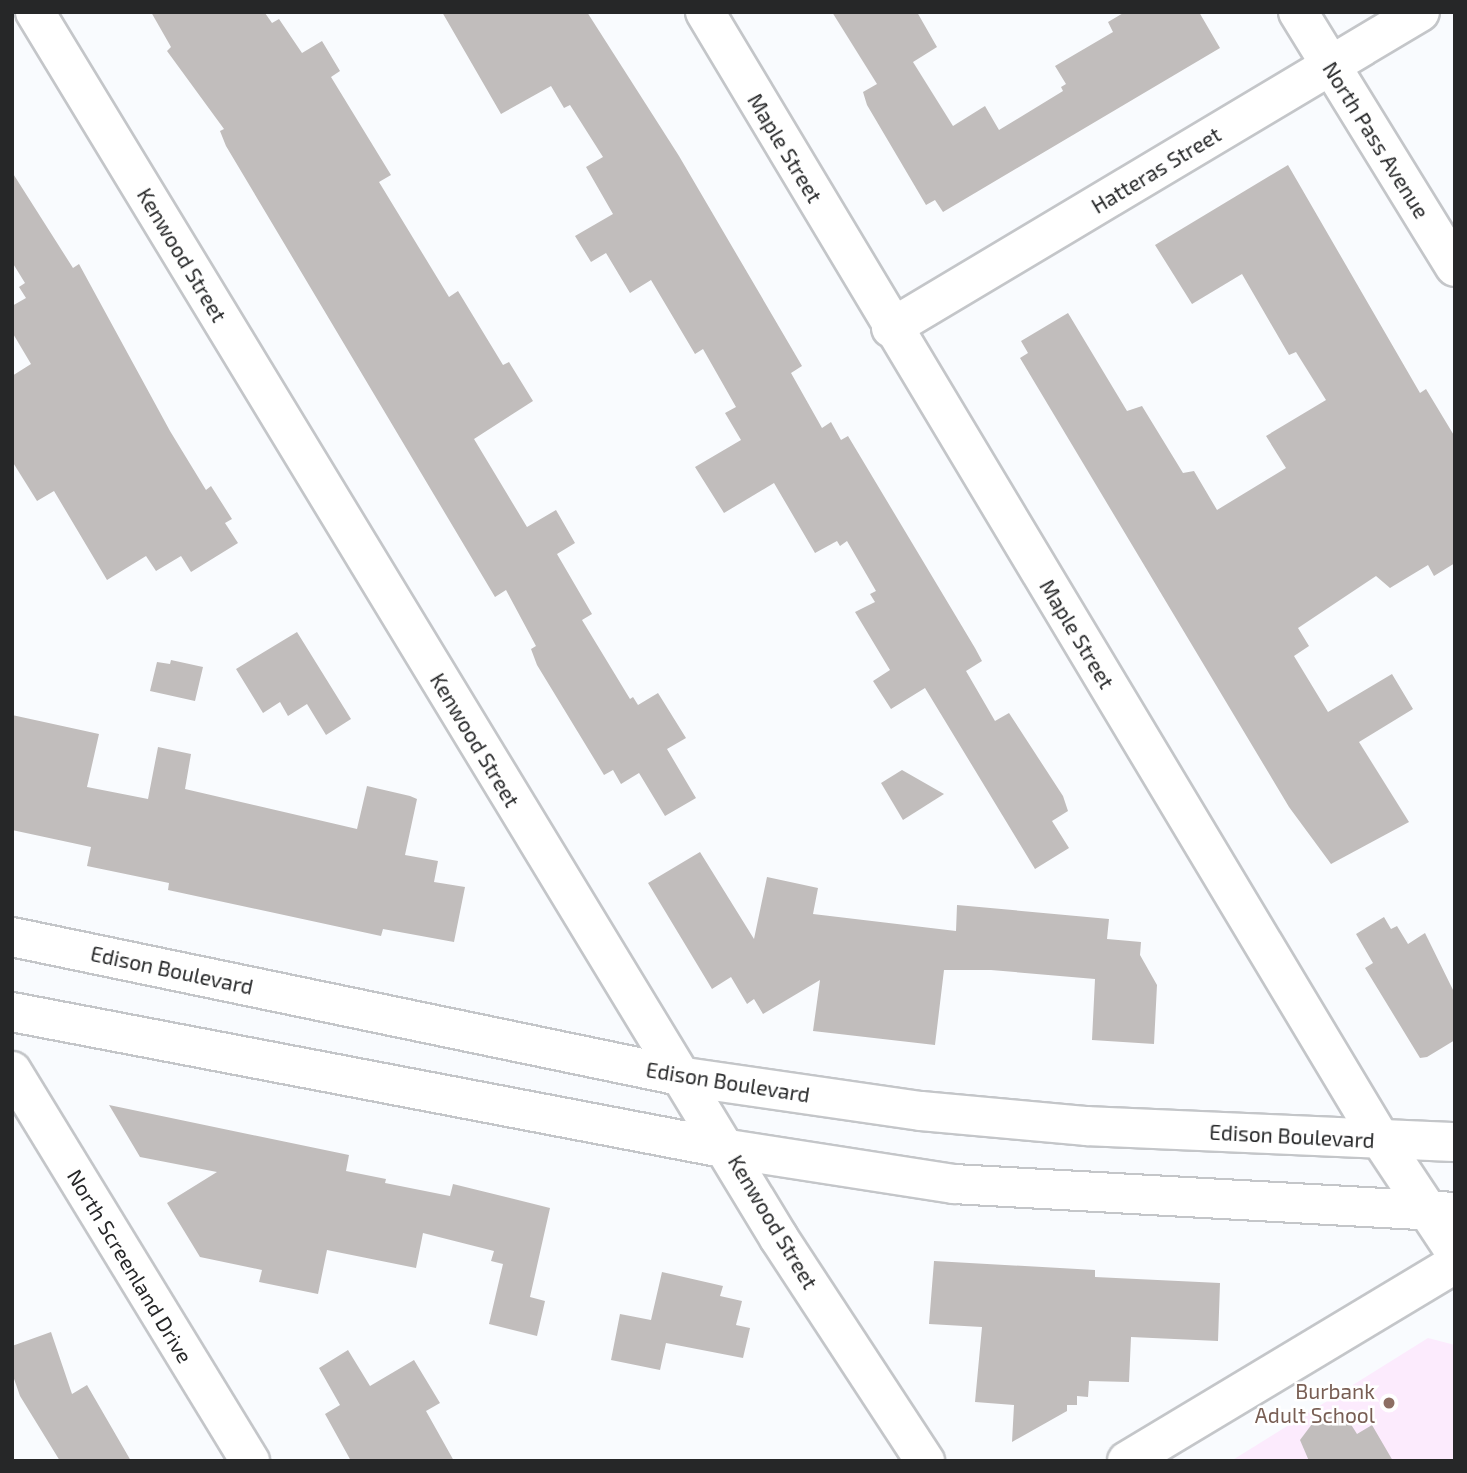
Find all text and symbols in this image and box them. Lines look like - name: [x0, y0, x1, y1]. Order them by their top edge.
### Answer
- street label: North Pass Avenue: [1318, 57, 1434, 223]
- street label: Maple Street: [743, 89, 827, 207]
- street label: Hatteras Street: [1087, 121, 1225, 219]
- street label: Kenwood Street: [132, 183, 232, 327]
- street label: Maple Street: [1035, 575, 1119, 693]
- street label: Kenwood Street: [425, 668, 525, 812]
- street label: Edison Boulevard: [88, 940, 256, 1000]
- street label: Edison Boulevard: [644, 1057, 812, 1107]
- street label: Edison Boulevard: [1209, 1119, 1375, 1153]
- street label: Kenwood Street: [723, 1150, 823, 1294]
- street label: North Screenland Drive: [62, 1165, 198, 1367]
- place label: Burbank Adult School: [1255, 1378, 1375, 1428]
- marker: Burbank Adult School: [1381, 1395, 1397, 1411]

